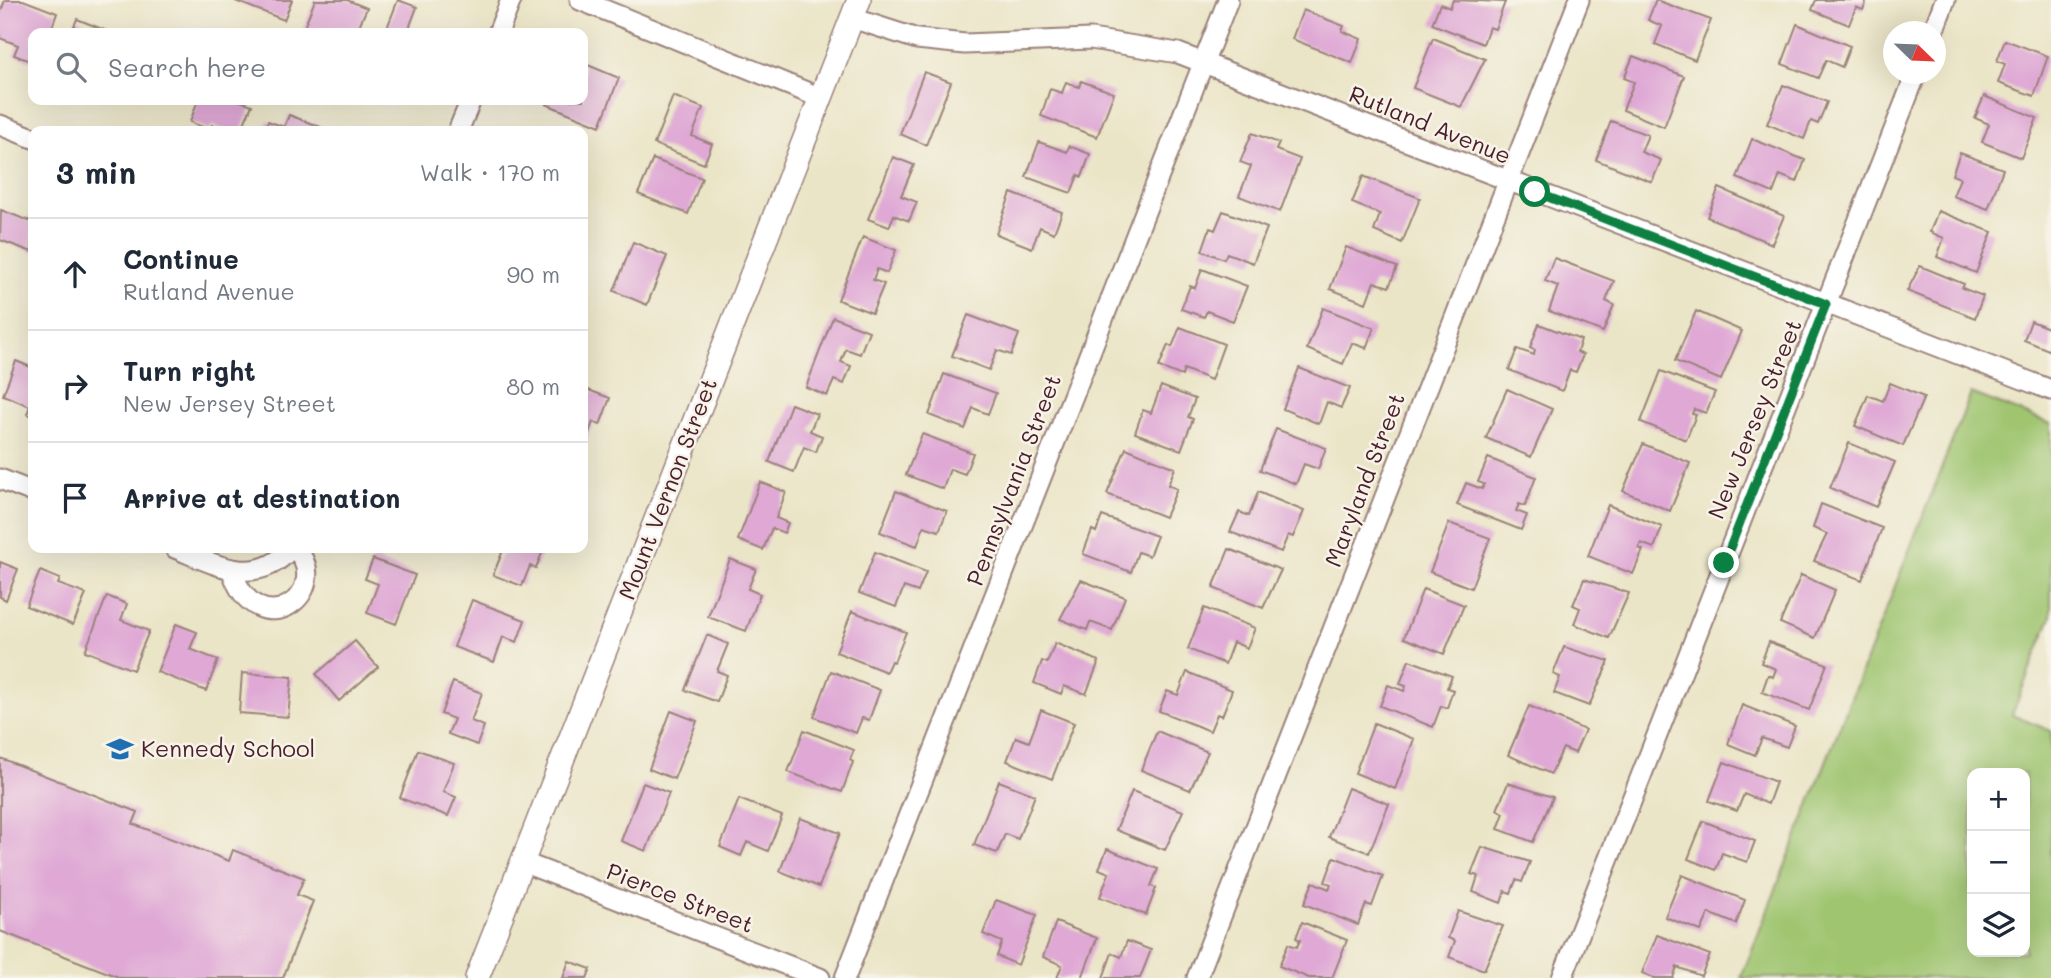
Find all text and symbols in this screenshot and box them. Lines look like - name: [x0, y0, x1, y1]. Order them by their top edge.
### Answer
- north arrow: [1883, 21, 1946, 84]
- search box: [28, 28, 588, 105]
- icon: search: [52, 48, 90, 86]
- text: Search here: [108, 50, 266, 84]
- street label: Rutland Avenue: [1345, 78, 1516, 170]
- text: 3 min: [56, 152, 136, 192]
- text: Walk · 170 m: [420, 157, 560, 187]
- route start: [1519, 176, 1550, 207]
- text: Continue: [123, 242, 239, 276]
- icon: ahead: [56, 255, 94, 293]
- text: 90 m: [507, 259, 560, 289]
- text: Rutland Avenue: [123, 276, 295, 306]
- street label: New Jersey Street: [1700, 314, 1808, 523]
- text: Turn right: [123, 354, 256, 388]
- icon: right: [56, 367, 94, 405]
- street label: Pennsylvania Street: [959, 370, 1067, 590]
- text: 80 m: [506, 371, 560, 401]
- street label: Mount Vernon Street: [611, 374, 723, 604]
- text: New Jersey Street: [123, 388, 336, 418]
- street label: Maryland Street: [1317, 388, 1411, 571]
- icon: arrive: [56, 479, 94, 517]
- text: Arrive at destination: [123, 481, 400, 515]
- route end: [1708, 547, 1739, 578]
- place label: Kennedy School: [141, 733, 315, 763]
- school or university icon: Kennedy School: [105, 734, 135, 764]
- map controls: [1967, 768, 2030, 957]
- button: +: [1967, 768, 2030, 831]
- button: −: [1967, 831, 2030, 894]
- street label: Pierce Street: [603, 855, 758, 939]
- button: layers: [1967, 894, 2030, 957]

